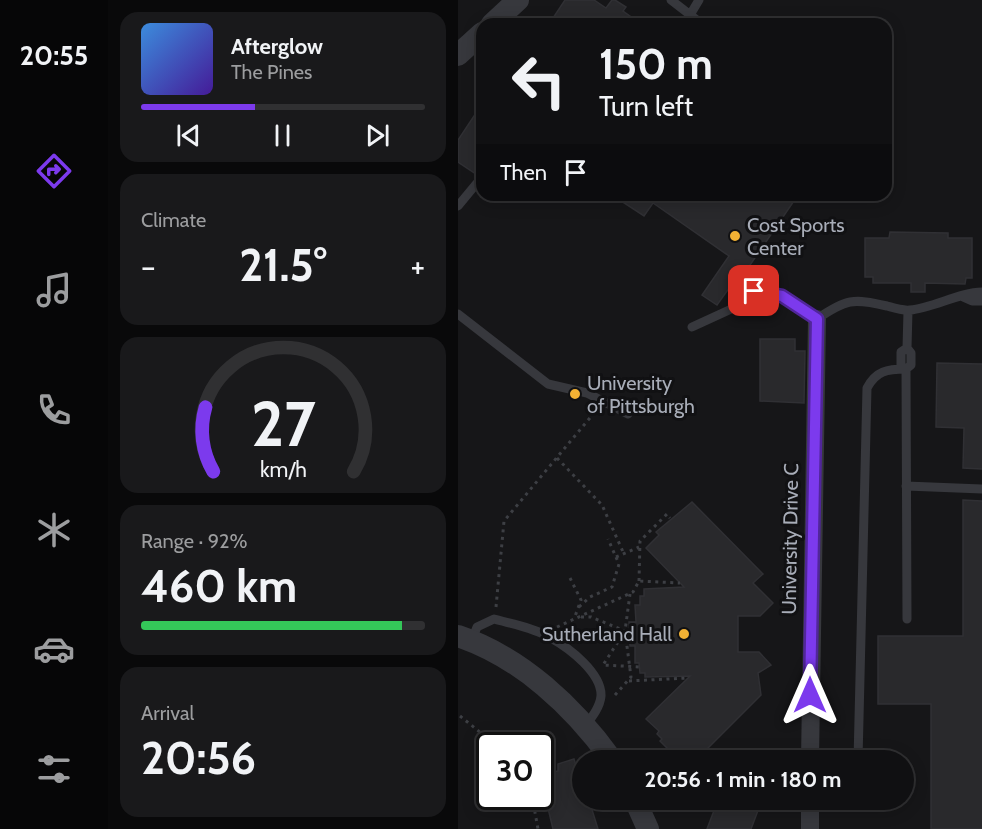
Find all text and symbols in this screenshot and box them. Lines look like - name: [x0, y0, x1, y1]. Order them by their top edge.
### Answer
- text: Afterglow: [231, 33, 323, 60]
- text: 150 m: [599, 38, 713, 90]
- text: 20:55: [20, 39, 88, 72]
- icon: left: [500, 42, 578, 120]
- text: The Pines: [231, 60, 312, 84]
- text: Turn left: [599, 90, 693, 123]
- icon: previous: [172, 119, 205, 152]
- icon: pause: [266, 119, 299, 152]
- icon: next: [361, 119, 394, 152]
- icon: directions: [33, 150, 75, 192]
- icon: arrive: [559, 156, 592, 189]
- text: Then: [500, 159, 547, 186]
- text: Climate: [141, 208, 206, 232]
- place label: Cost Sports Center: [747, 213, 845, 260]
- marker: Cost Sports Center: [728, 229, 742, 243]
- text: 21.5°: [239, 238, 327, 292]
- text: −: [141, 246, 156, 286]
- text: +: [410, 246, 425, 286]
- pin: [728, 265, 779, 316]
- icon: music: [33, 269, 75, 311]
- icon: arrive: [737, 274, 770, 307]
- place label: University of Pittsburgh: [587, 371, 695, 418]
- text: 27: [251, 386, 316, 462]
- marker: University of Pittsburgh: [568, 387, 582, 401]
- icon: phone: [33, 389, 75, 431]
- text: km/h: [260, 456, 306, 482]
- street label: University Drive C: [777, 463, 803, 615]
- icon: climate: [33, 509, 75, 551]
- text: Range · 92%: [141, 529, 248, 553]
- text: 460 km: [141, 559, 297, 613]
- place label: Sutherland Hall: [542, 622, 672, 646]
- marker: Sutherland Hall: [677, 627, 691, 641]
- icon: car: [33, 628, 75, 670]
- position arrow: [778, 663, 842, 727]
- text: Arrival: [141, 701, 194, 725]
- text: 20:56: [141, 731, 256, 785]
- speed limit sign: 30: [476, 732, 554, 810]
- icon: filters: [33, 748, 75, 790]
- text: 20:56 · 1 min · 180 m: [645, 766, 841, 793]

